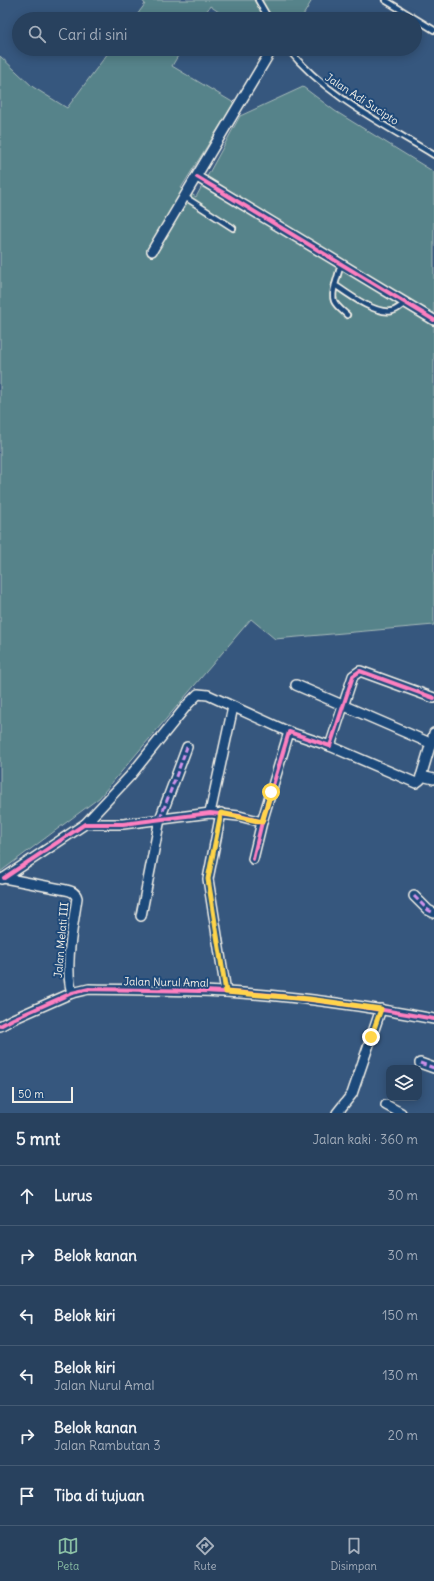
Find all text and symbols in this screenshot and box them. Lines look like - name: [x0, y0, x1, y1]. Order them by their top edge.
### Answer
- search box: [12, 12, 422, 56]
- icon: search: [26, 23, 48, 45]
- text: Cari di sini: [58, 25, 127, 44]
- street label: Jalan Adi Sucipto: [323, 70, 401, 128]
- route start: [262, 783, 280, 801]
- street label: Jalan Melati III: [51, 901, 71, 979]
- street label: Jalan Nurul Amal: [123, 974, 209, 990]
- route end: [362, 1028, 380, 1046]
- map controls: [386, 1065, 422, 1101]
- button: layers: [386, 1065, 422, 1101]
- scale bar: [12, 1085, 73, 1104]
- text: 50 m: [18, 1087, 44, 1101]
- text: 5 mnt: [16, 1128, 60, 1150]
- text: Jalan kaki · 360 m: [313, 1131, 418, 1148]
- icon: ahead: [16, 1185, 38, 1207]
- text: Lurus: [54, 1186, 92, 1205]
- text: 30 m: [388, 1187, 418, 1204]
- icon: right: [16, 1245, 38, 1267]
- text: Belok kanan: [54, 1246, 137, 1265]
- text: 30 m: [388, 1247, 418, 1264]
- icon: left: [16, 1305, 38, 1327]
- text: Belok kiri: [54, 1306, 115, 1325]
- text: 150 m: [382, 1307, 418, 1324]
- text: Belok kiri: [54, 1358, 115, 1377]
- icon: left: [16, 1365, 38, 1387]
- text: 130 m: [382, 1367, 418, 1384]
- text: Jalan Nurul Amal: [54, 1377, 154, 1394]
- text: Belok kanan: [54, 1418, 137, 1437]
- icon: right: [16, 1425, 38, 1447]
- text: 20 m: [388, 1427, 418, 1444]
- text: Jalan Rambutan 3: [54, 1437, 161, 1454]
- icon: arrive: [16, 1485, 38, 1507]
- text: Tiba di tujuan: [54, 1486, 144, 1505]
- tab: Peta: [57, 1535, 79, 1573]
- tab: Rute: [193, 1535, 216, 1573]
- tab: Disimpan: [331, 1535, 377, 1573]

